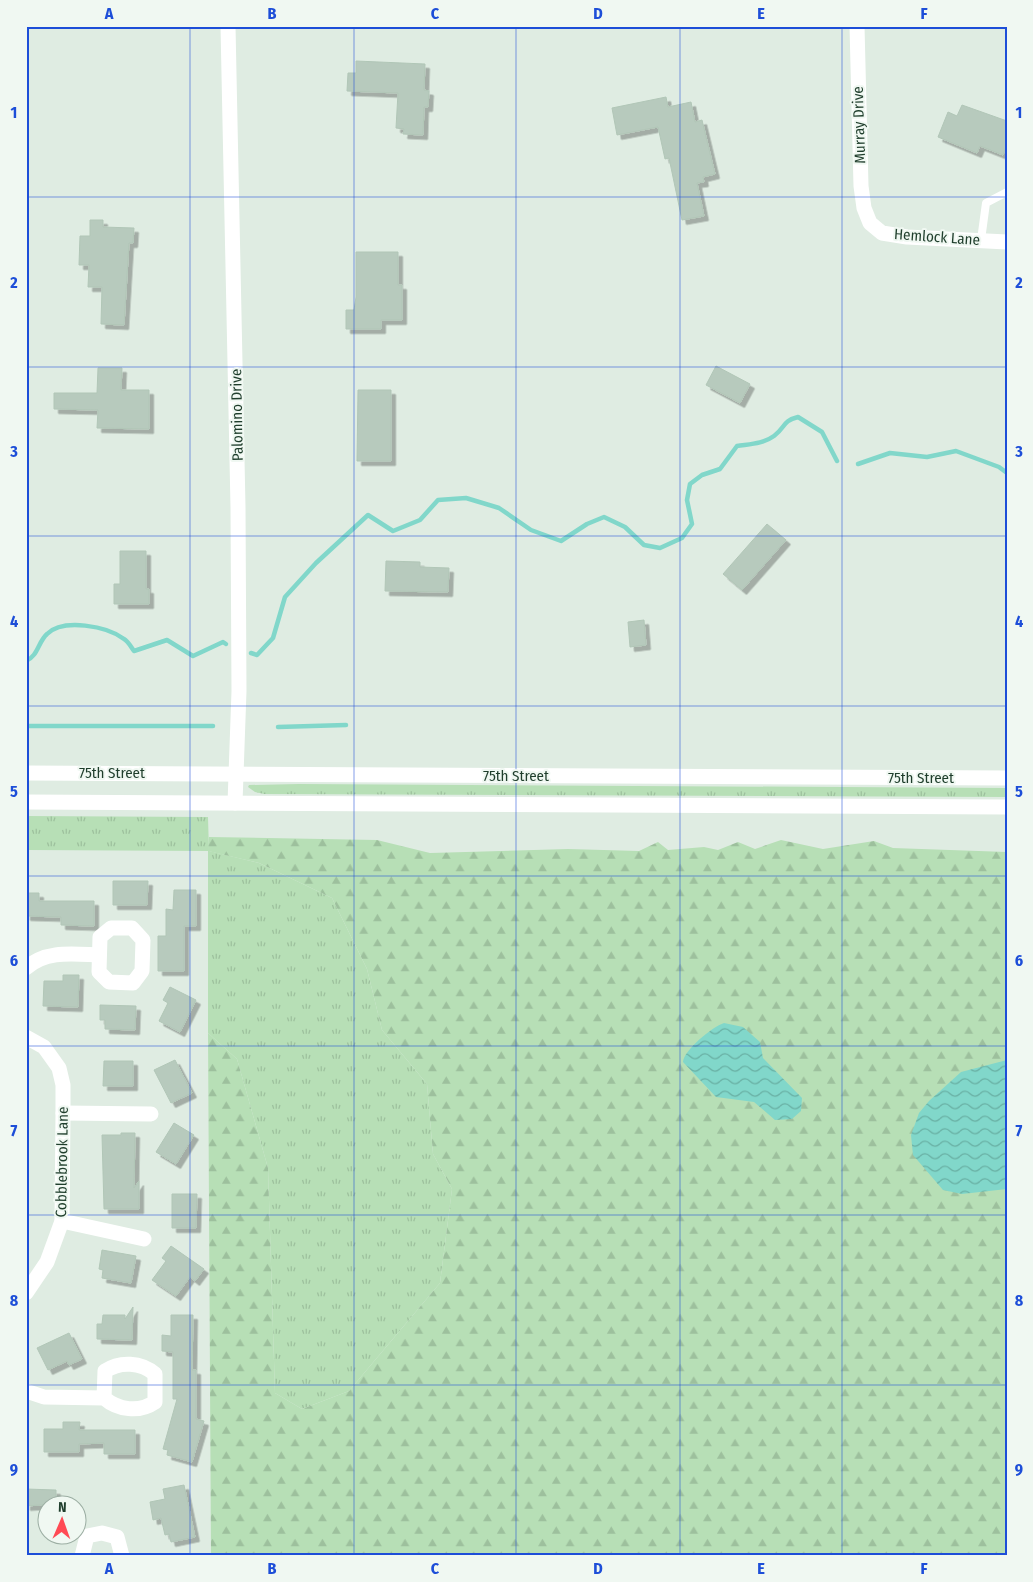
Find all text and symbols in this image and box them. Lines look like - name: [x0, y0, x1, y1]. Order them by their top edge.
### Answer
- text: A: [104, 4, 114, 23]
- text: B: [268, 4, 277, 23]
- text: C: [431, 4, 440, 23]
- text: D: [593, 4, 603, 23]
- text: E: [757, 4, 765, 23]
- text: F: [920, 4, 928, 23]
- street label: Murray Drive: [849, 86, 869, 164]
- text: 1: [11, 103, 17, 122]
- text: 1: [1016, 103, 1022, 122]
- street label: Hemlock Lane: [894, 225, 980, 249]
- text: 2: [9, 273, 18, 292]
- text: 2: [1014, 273, 1023, 292]
- street label: Palomino Drive: [227, 369, 247, 461]
- text: 3: [9, 442, 18, 461]
- text: 3: [1014, 442, 1023, 461]
- text: 4: [10, 612, 18, 631]
- text: 4: [1015, 612, 1023, 631]
- street label: 75th Street: [79, 764, 145, 782]
- street label: 75th Street: [483, 767, 549, 785]
- street label: 75th Street: [888, 769, 954, 787]
- text: 5: [10, 782, 18, 801]
- text: 5: [1015, 782, 1023, 801]
- text: 6: [10, 951, 18, 970]
- text: 6: [1015, 951, 1023, 970]
- street label: Cobblebrook Lane: [52, 1106, 72, 1218]
- text: 7: [11, 1121, 18, 1140]
- text: 7: [1016, 1121, 1023, 1140]
- text: 8: [10, 1291, 19, 1310]
- text: 8: [1015, 1291, 1024, 1310]
- text: 9: [10, 1460, 18, 1479]
- text: 9: [1015, 1460, 1023, 1479]
- north arrow: [38, 1494, 88, 1544]
- text: N: [58, 1499, 67, 1516]
- text: A: [104, 1559, 114, 1578]
- text: B: [268, 1559, 277, 1578]
- text: C: [431, 1559, 440, 1578]
- text: D: [593, 1559, 603, 1578]
- text: E: [757, 1559, 765, 1578]
- text: F: [920, 1559, 928, 1578]

